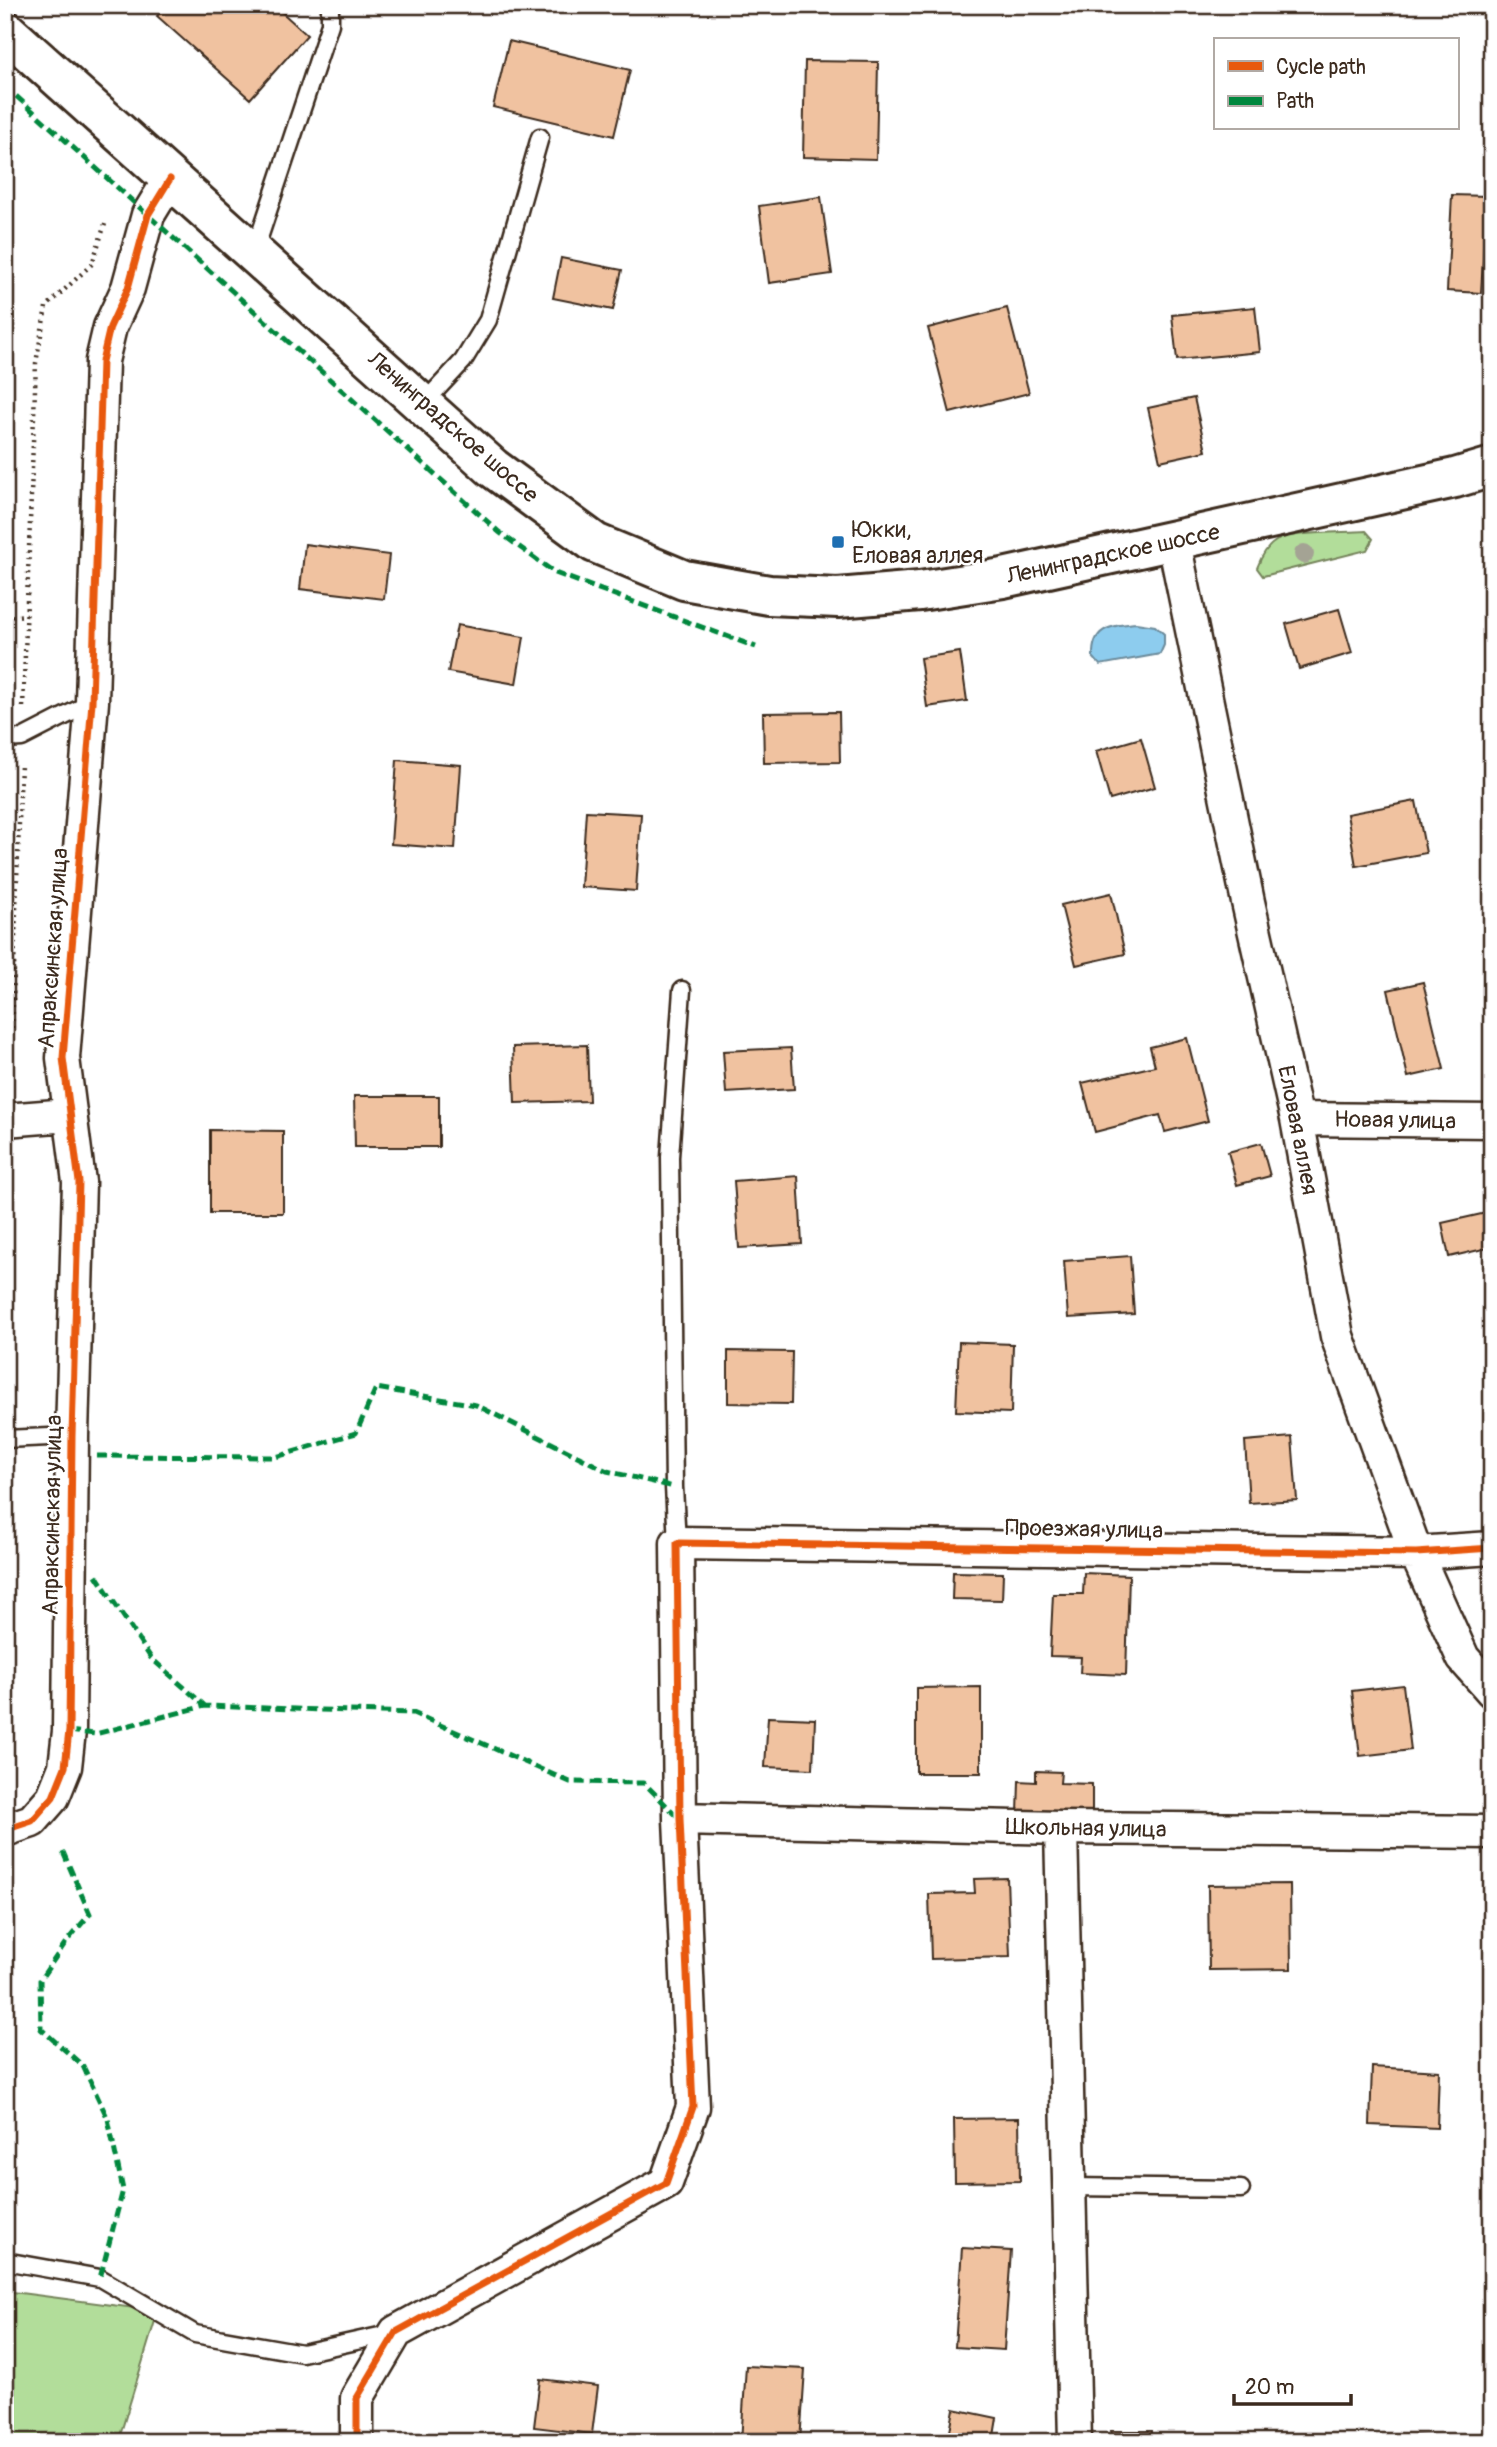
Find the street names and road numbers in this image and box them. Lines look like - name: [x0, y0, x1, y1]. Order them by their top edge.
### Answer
- street label: Ленинградское шоссе: [361, 344, 545, 510]
- street label: Ленинградское шоссе: [1003, 517, 1223, 591]
- street label: Апраксинская улица: [32, 847, 74, 1049]
- street label: Еловая аллея: [1271, 1063, 1325, 1197]
- street label: Новая улица: [1334, 1104, 1456, 1136]
- street label: Апраксинская улица: [36, 1414, 68, 1616]
- street label: Проезжая улица: [1005, 1513, 1163, 1545]
- street label: Школьная улица: [1005, 1812, 1167, 1844]

